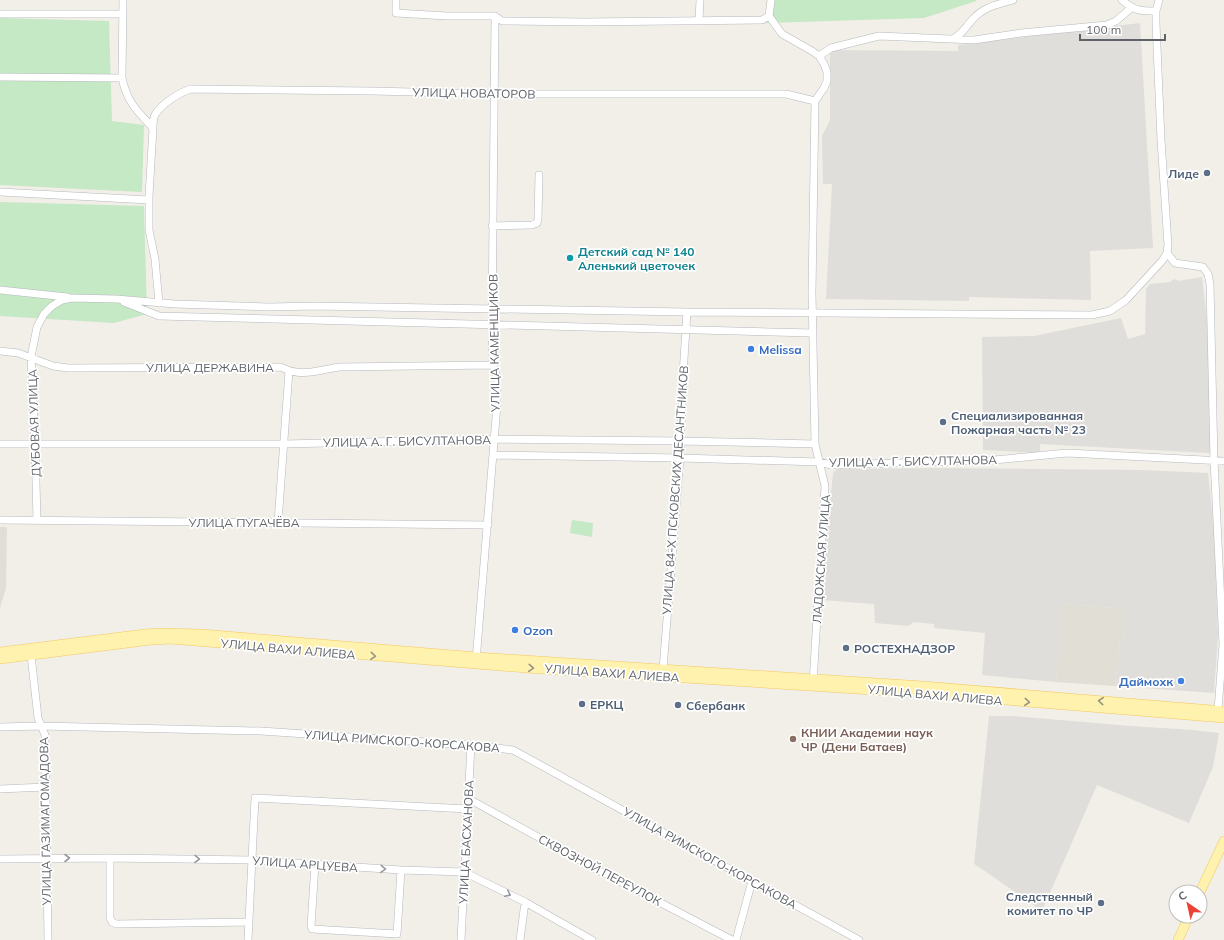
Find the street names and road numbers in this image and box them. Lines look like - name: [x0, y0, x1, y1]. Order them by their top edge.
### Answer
- street label: УЛИЦА НОВАТОРОВ: [411, 84, 536, 102]
- street label: УЛИЦА КАМЕНЩИКОВ: [485, 274, 503, 413]
- street label: УЛИЦА ДЕРЖАВИНА: [145, 360, 274, 375]
- street label: УЛИЦА 84-Х ПСКОВСКИХ ДЕСАНТНИКОВ: [659, 365, 691, 616]
- street label: ДУБОВАЯ УЛИЦА: [25, 369, 43, 477]
- street label: УЛИЦА А. Г. БИСУЛТАНОВА: [322, 432, 491, 450]
- street label: УЛИЦА А. Г. БИСУЛТАНОВА: [828, 452, 997, 470]
- street label: ЛАДОЖСКАЯ УЛИЦА: [809, 494, 833, 624]
- street label: УЛИЦА ПУГАЧЁВА: [188, 515, 300, 530]
- street label: УЛИЦА ВАХИ АЛИЕВА: [219, 636, 356, 662]
- street label: УЛИЦА ВАХИ АЛИЕВА: [543, 661, 680, 685]
- street label: УЛИЦА ВАХИ АЛИЕВА: [866, 682, 1003, 708]
- street label: УЛИЦА РИМСКОГО-КОРСАКОВА: [303, 727, 501, 755]
- street label: УЛИЦА ГАЗИМАГОМАДОВА: [36, 736, 54, 906]
- street label: УЛИЦА БАСХАНОВА: [455, 779, 477, 905]
- street label: УЛИЦА РИМСКОГО-КОРСАКОВА: [620, 803, 800, 912]
- street label: СКВОЗНОЙ ПЕРЕУЛОК: [536, 831, 664, 909]
- street label: УЛИЦА АРЦУЕВА: [251, 853, 358, 875]

